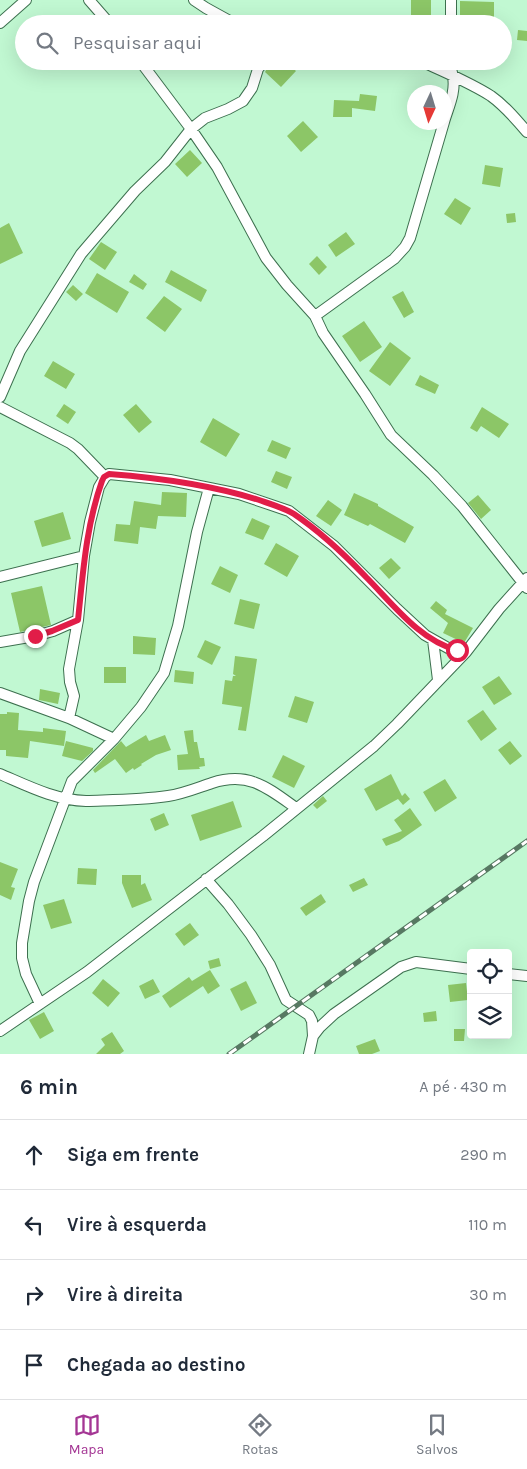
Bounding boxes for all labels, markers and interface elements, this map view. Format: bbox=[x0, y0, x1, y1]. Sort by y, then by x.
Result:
search box bbox=[15, 15, 512, 70]
icon: search bbox=[33, 29, 61, 57]
text: Pesquisar aqui bbox=[73, 32, 202, 54]
north arrow bbox=[407, 85, 452, 130]
route end bbox=[24, 625, 47, 648]
route start bbox=[446, 639, 469, 662]
map controls bbox=[467, 949, 512, 1039]
button: locate bbox=[467, 949, 512, 994]
button: layers bbox=[467, 994, 512, 1039]
text: 6 min bbox=[20, 1075, 78, 1099]
text: A pé · 430 m bbox=[419, 1077, 507, 1096]
icon: ahead bbox=[20, 1141, 48, 1169]
text: Siga em frente bbox=[67, 1144, 199, 1166]
text: 290 m bbox=[460, 1145, 507, 1164]
icon: left bbox=[20, 1211, 48, 1239]
text: Vire à esquerda bbox=[67, 1214, 207, 1236]
text: 110 m bbox=[468, 1215, 507, 1234]
icon: right bbox=[20, 1281, 48, 1309]
text: Vire à direita bbox=[67, 1284, 183, 1306]
text: 30 m bbox=[469, 1285, 507, 1304]
icon: arrive bbox=[20, 1351, 48, 1379]
text: Chegada ao destino bbox=[67, 1354, 245, 1376]
tab: Mapa bbox=[69, 1411, 104, 1458]
tab: Rotas bbox=[242, 1411, 278, 1458]
tab: Salvos bbox=[416, 1411, 458, 1458]

